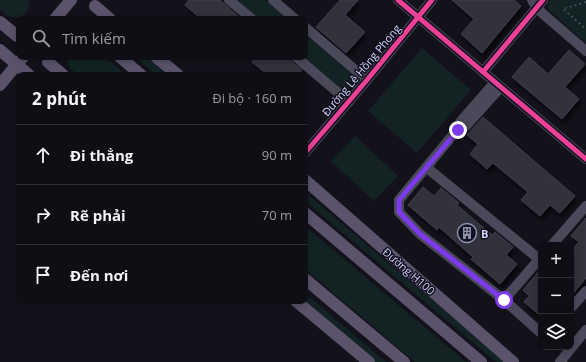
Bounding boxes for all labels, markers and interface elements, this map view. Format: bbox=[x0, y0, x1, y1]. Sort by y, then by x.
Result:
search box bbox=[16, 16, 308, 60]
street label: Đường Lê Hồng Phong bbox=[318, 21, 404, 119]
icon: search bbox=[30, 27, 52, 49]
text: Tìm kiếm bbox=[62, 28, 126, 48]
text: 2 phút bbox=[32, 87, 87, 110]
text: Đi bộ · 160 m bbox=[212, 89, 292, 107]
route end bbox=[449, 121, 467, 139]
icon: ahead bbox=[32, 144, 54, 166]
text: Đi thẳng bbox=[70, 145, 133, 165]
text: 90 m bbox=[262, 146, 292, 164]
icon: right bbox=[32, 204, 54, 226]
text: Rẽ phải bbox=[70, 205, 126, 225]
text: 70 m bbox=[262, 206, 292, 224]
building icon: B bbox=[456, 222, 478, 244]
place label: B bbox=[481, 226, 488, 241]
map controls bbox=[538, 242, 574, 350]
button: + bbox=[538, 242, 574, 278]
street label: Đường H100 bbox=[380, 244, 438, 298]
icon: arrive bbox=[32, 264, 54, 286]
text: Đến nơi bbox=[70, 265, 128, 285]
button: − bbox=[538, 278, 574, 314]
route start bbox=[495, 291, 513, 309]
button: layers bbox=[538, 314, 574, 350]

